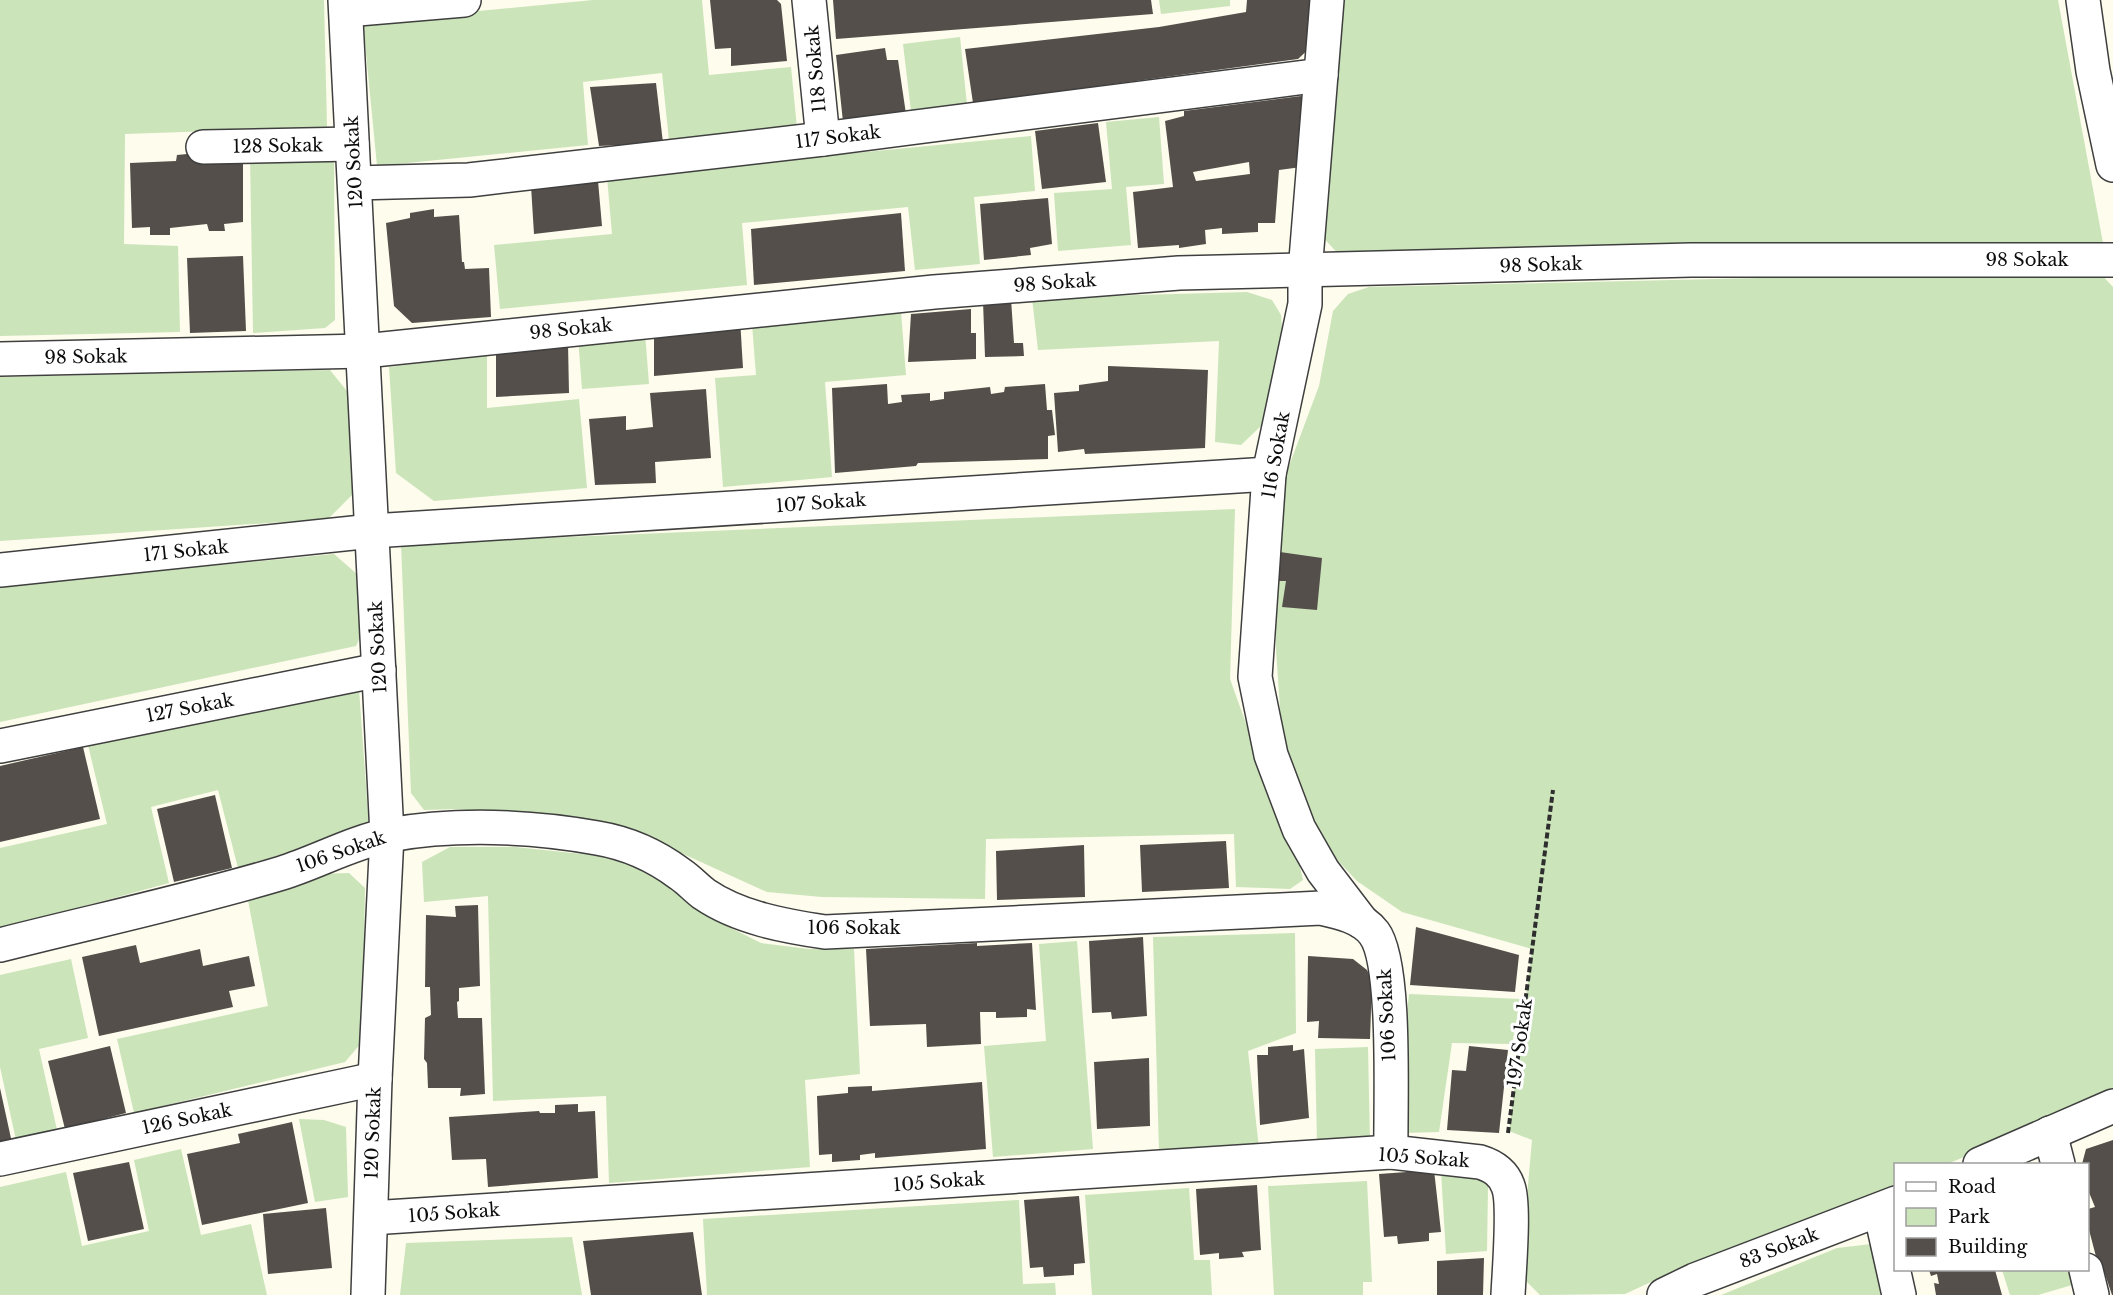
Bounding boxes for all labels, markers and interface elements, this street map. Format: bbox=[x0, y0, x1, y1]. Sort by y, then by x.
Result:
street label: 118 Sokak bbox=[801, 24, 831, 114]
street label: 120 Sokak bbox=[341, 115, 367, 209]
street label: 117 Sokak bbox=[794, 121, 882, 153]
street label: 128 Sokak bbox=[232, 134, 324, 158]
street label: 98 Sokak bbox=[1985, 249, 2069, 271]
street label: 98 Sokak bbox=[1499, 253, 1583, 277]
street label: 98 Sokak bbox=[1013, 269, 1097, 297]
street label: 98 Sokak bbox=[528, 314, 614, 344]
street label: 98 Sokak bbox=[44, 345, 128, 369]
street label: 116 Sokak bbox=[1257, 410, 1295, 500]
street label: 107 Sokak bbox=[775, 489, 867, 517]
street label: 171 Sokak bbox=[142, 536, 230, 566]
street label: 120 Sokak bbox=[365, 600, 391, 694]
street label: 127 Sokak bbox=[144, 689, 236, 727]
street label: 106 Sokak bbox=[293, 826, 389, 878]
street label: 106 Sokak bbox=[807, 917, 901, 939]
street label: 106 Sokak bbox=[1374, 968, 1400, 1062]
street label: 197 Sokak bbox=[1503, 997, 1537, 1089]
street label: 120 Sokak bbox=[360, 1086, 386, 1180]
street label: 126 Sokak bbox=[140, 1099, 234, 1139]
street label: 105 Sokak bbox=[1377, 1144, 1471, 1172]
legend bbox=[1894, 1163, 2089, 1271]
street label: 105 Sokak bbox=[892, 1168, 986, 1196]
text: Road bbox=[1948, 1176, 1996, 1198]
street label: 105 Sokak bbox=[407, 1199, 501, 1227]
text: Park bbox=[1948, 1206, 1990, 1228]
street label: 83 Sokak bbox=[1736, 1223, 1822, 1273]
text: Building bbox=[1948, 1236, 2027, 1258]

